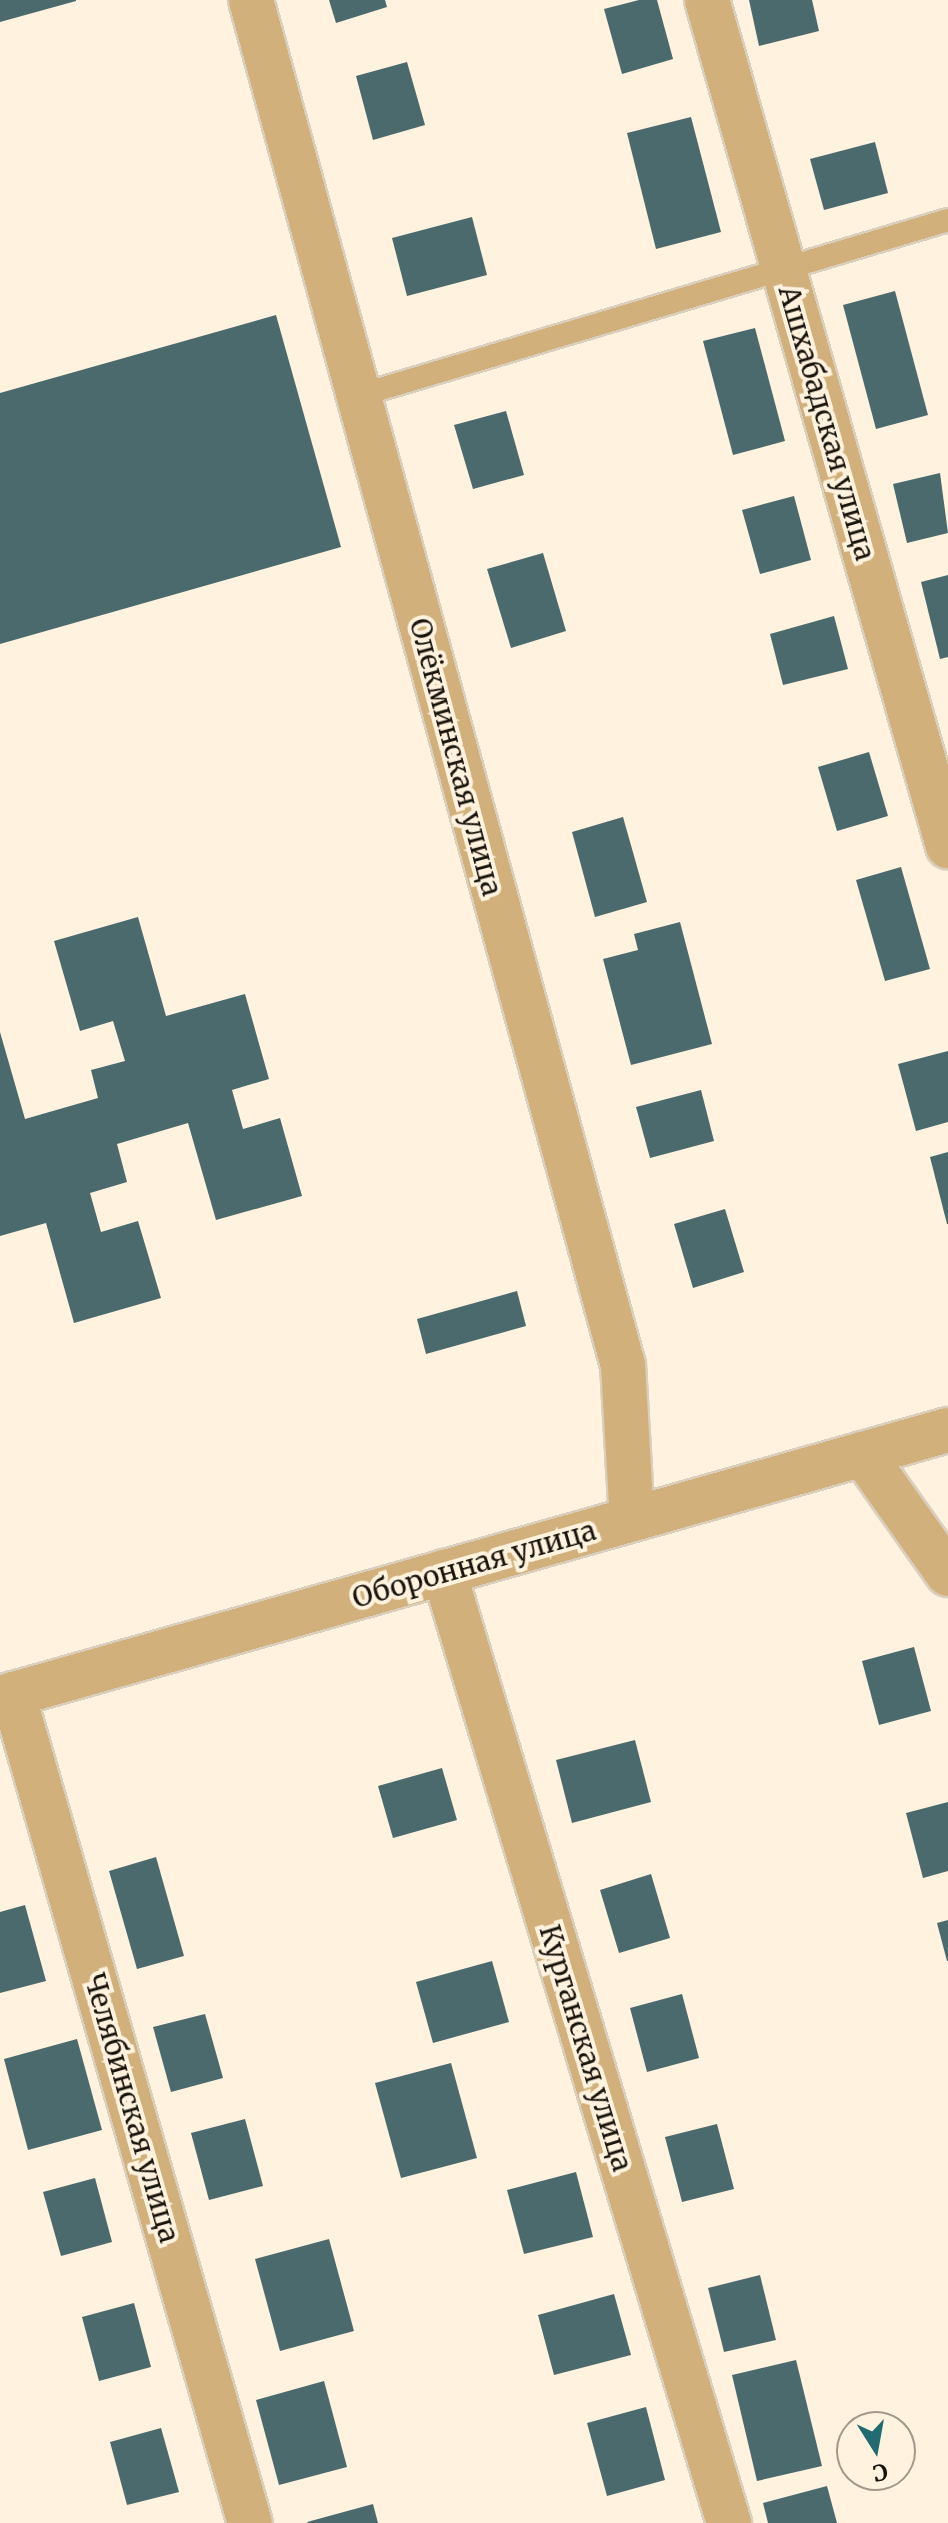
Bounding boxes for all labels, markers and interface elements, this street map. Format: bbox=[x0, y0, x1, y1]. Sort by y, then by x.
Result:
street label: Ашхабадская улица bbox=[772, 282, 882, 564]
street label: Олёкминская улица bbox=[403, 615, 509, 899]
street label: Оборонная улица bbox=[348, 1513, 600, 1615]
street label: Курганская улица bbox=[533, 1921, 639, 2175]
street label: Челябинская улица bbox=[77, 1970, 187, 2246]
north arrow bbox=[836, 2411, 916, 2491]
text: С bbox=[870, 2457, 890, 2488]

